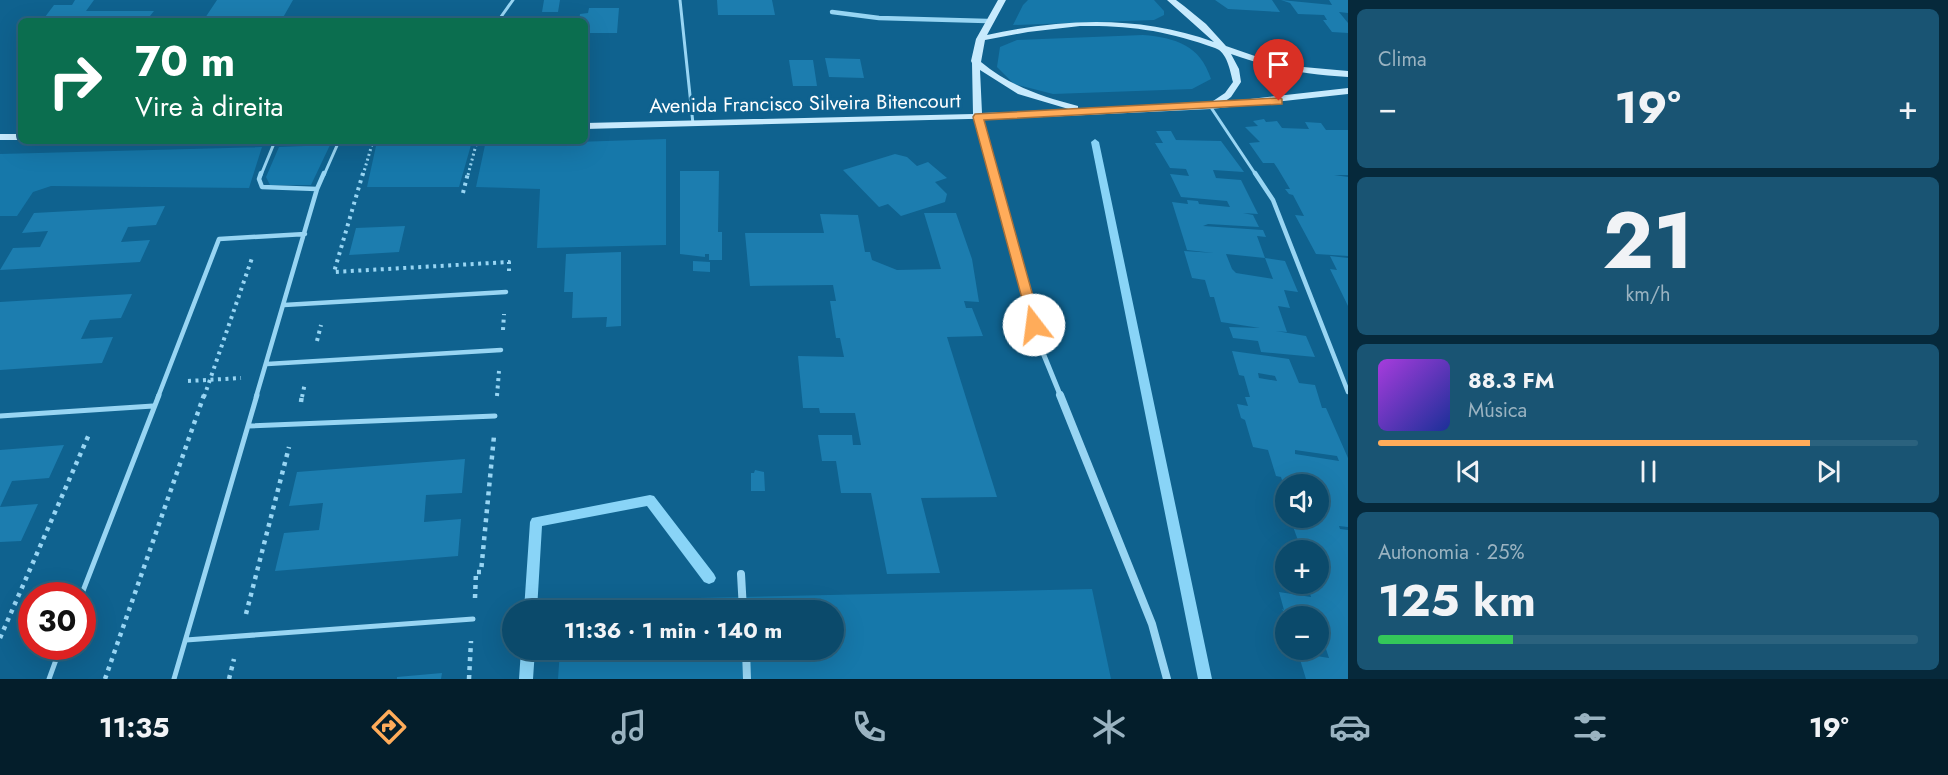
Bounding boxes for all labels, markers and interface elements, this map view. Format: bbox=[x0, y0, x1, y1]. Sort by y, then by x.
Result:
text: 70 m bbox=[135, 31, 235, 92]
pin bbox=[1253, 39, 1304, 101]
icon: right bbox=[36, 42, 114, 120]
text: Clima bbox=[1378, 45, 1427, 74]
icon: arrive bbox=[1262, 48, 1295, 81]
text: 19° bbox=[1614, 75, 1681, 140]
text: − bbox=[1378, 84, 1397, 131]
text: + bbox=[1898, 84, 1918, 131]
street label: Avenida Francisco Silveira Bitencourt bbox=[649, 86, 961, 121]
text: Vire à direita bbox=[135, 87, 284, 126]
text: 21 bbox=[1603, 185, 1693, 297]
text: km/h bbox=[1625, 280, 1671, 309]
position arrow bbox=[1002, 293, 1066, 357]
text: 88.3 FM bbox=[1468, 364, 1554, 396]
text: Música bbox=[1468, 396, 1527, 425]
icon: previous bbox=[1452, 455, 1485, 488]
icon: pause bbox=[1632, 455, 1665, 488]
icon: next bbox=[1812, 455, 1845, 488]
map controls bbox=[1275, 474, 1329, 660]
button: sound bbox=[1275, 474, 1329, 528]
text: Autonomia · 25% bbox=[1378, 538, 1525, 567]
button: + bbox=[1275, 540, 1329, 594]
text: 125 km bbox=[1378, 568, 1536, 633]
speed limit sign: 30 bbox=[18, 582, 96, 660]
button: − bbox=[1275, 606, 1329, 660]
text: 11:36 · 1 min · 140 m bbox=[564, 614, 782, 646]
icon: directions bbox=[368, 706, 410, 748]
icon: music bbox=[608, 706, 650, 748]
icon: phone bbox=[848, 706, 890, 748]
icon: climate bbox=[1088, 706, 1130, 748]
icon: car bbox=[1329, 706, 1371, 748]
icon: filters bbox=[1569, 706, 1611, 748]
text: 11:35 bbox=[99, 708, 169, 747]
text: 19° bbox=[1809, 708, 1849, 747]

